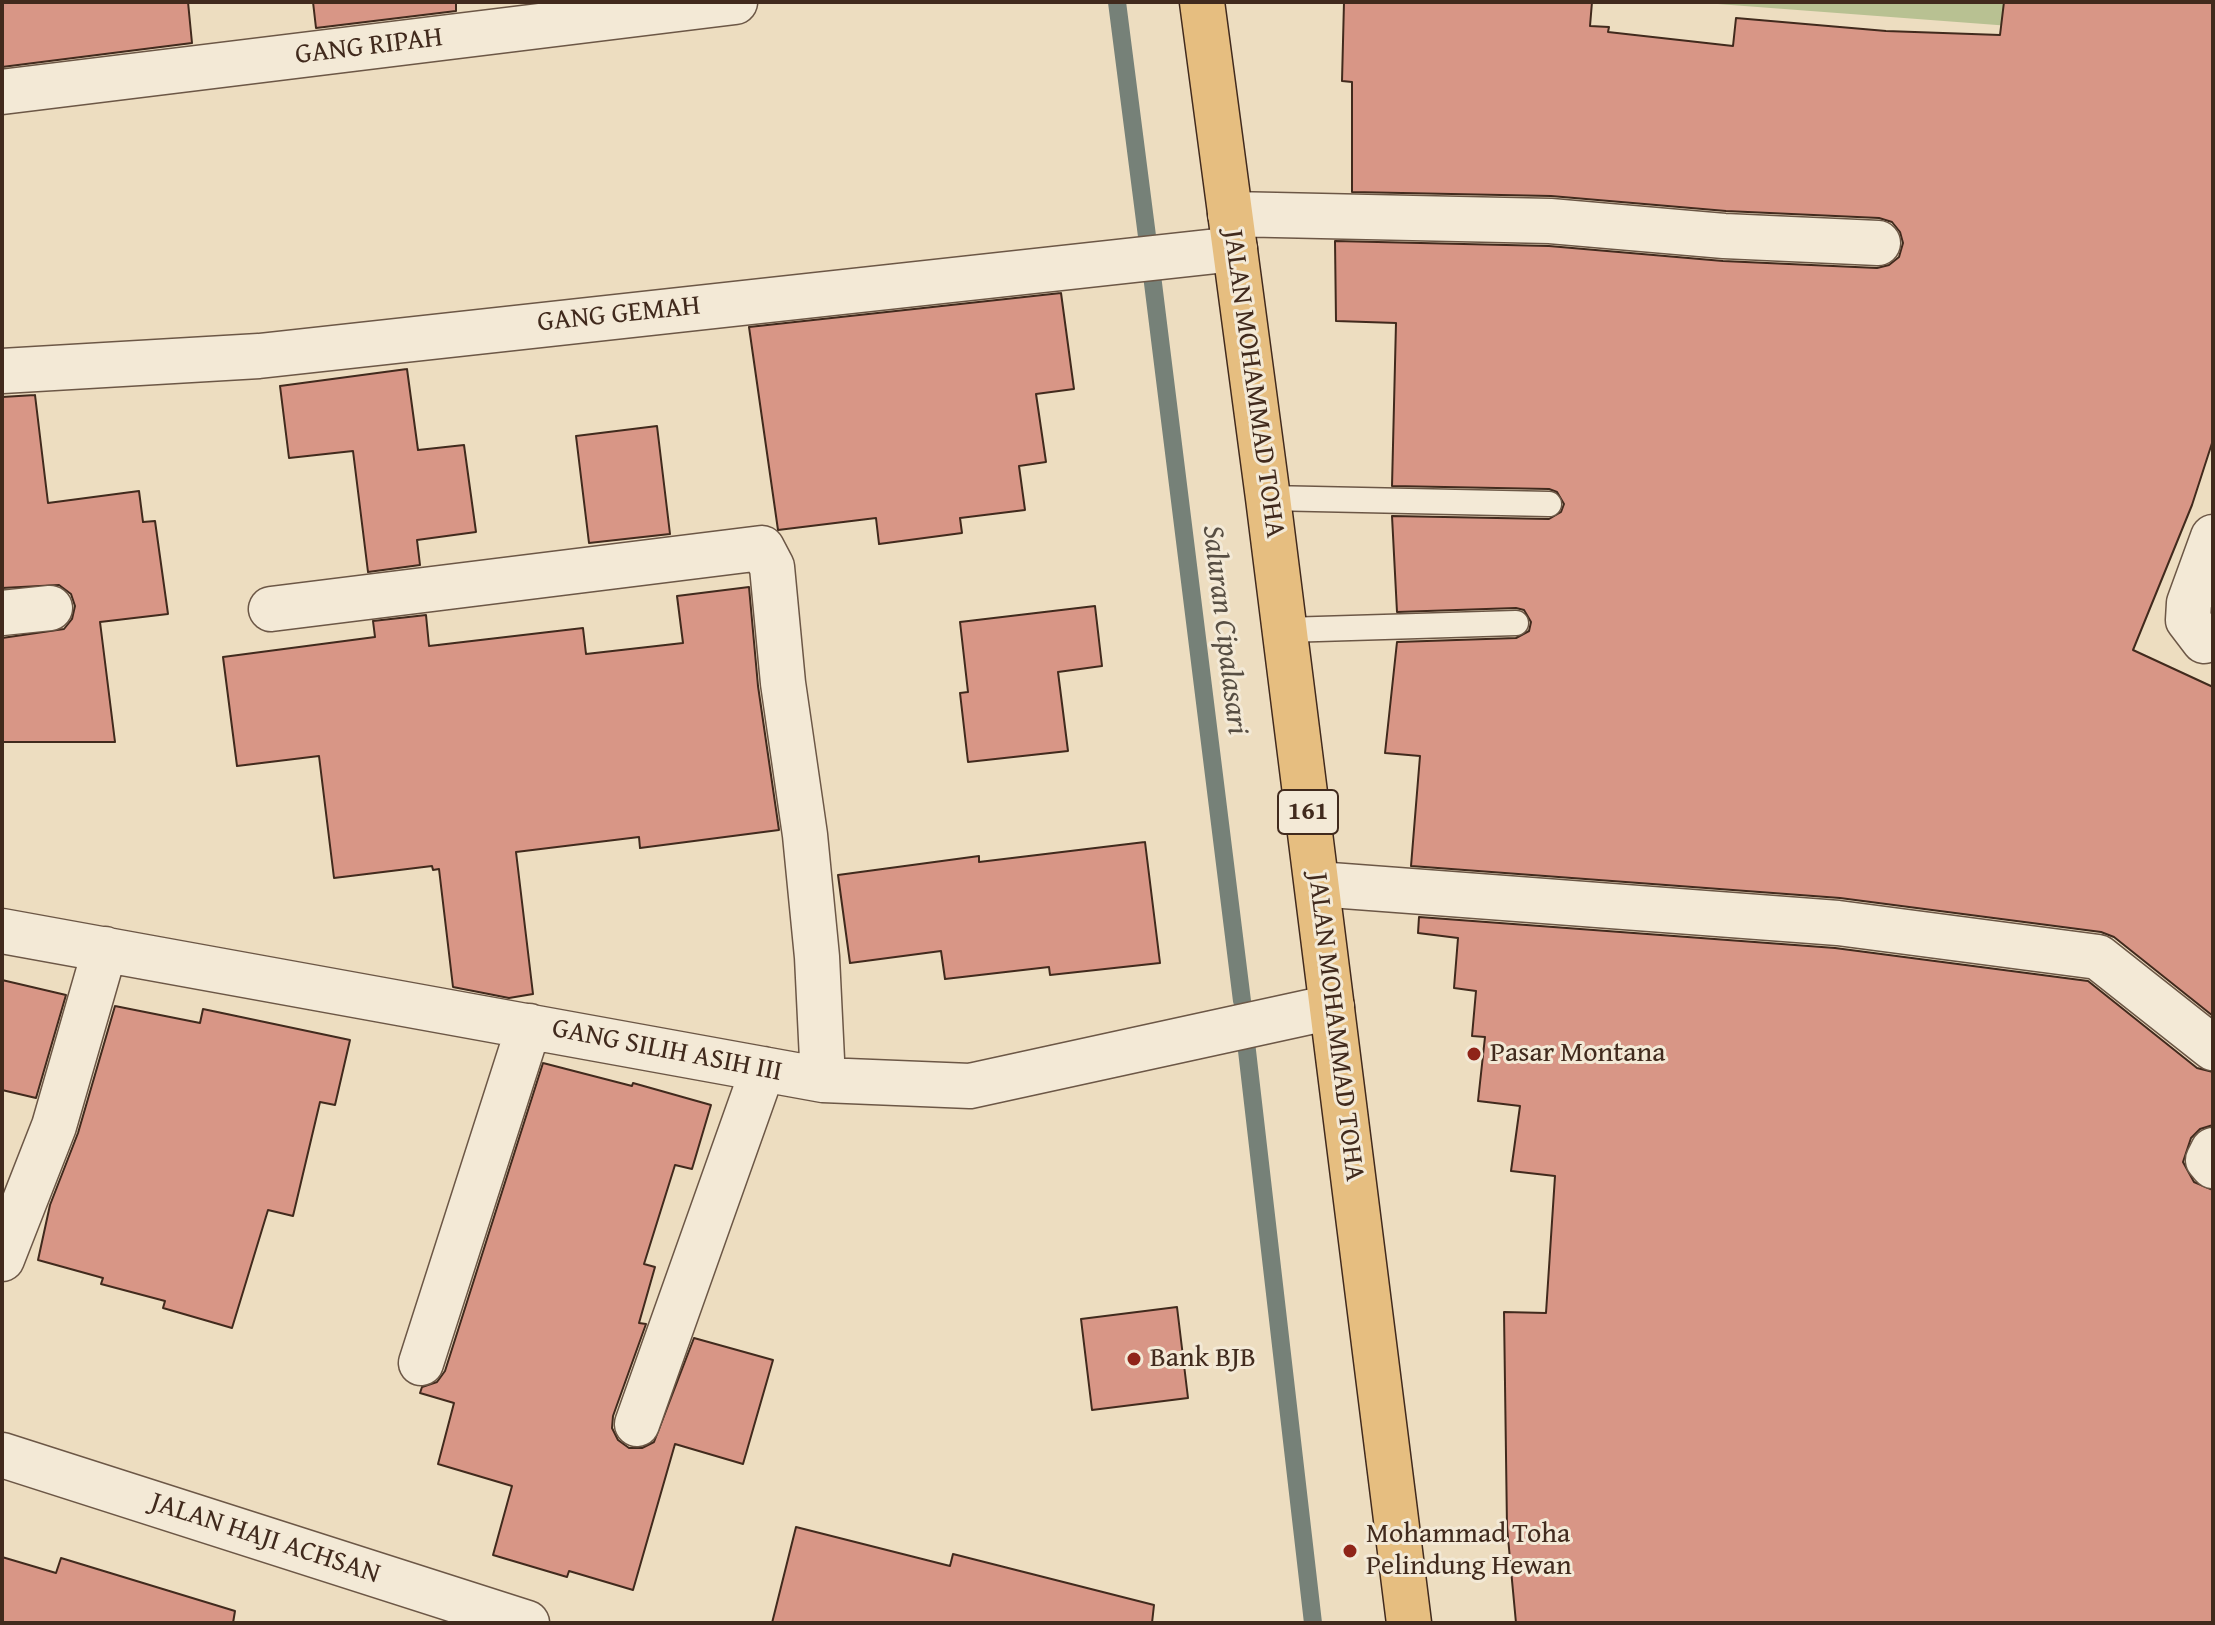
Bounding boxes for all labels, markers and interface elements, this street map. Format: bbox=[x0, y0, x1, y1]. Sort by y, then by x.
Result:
street label: GANG RIPAH bbox=[293, 21, 445, 73]
street label: JALAN MOHAMMAD TOHA bbox=[1215, 228, 1291, 540]
street label: GANG GEMAH bbox=[536, 290, 702, 340]
water label: Saluran Cipalasari bbox=[1193, 523, 1255, 737]
road number: 161 bbox=[1278, 790, 1338, 834]
street label: JALAN MOHAMMAD TOHA bbox=[1299, 871, 1371, 1183]
street label: GANG SILIH ASIH III bbox=[549, 1012, 785, 1090]
place label: Pasar Montana bbox=[1490, 1037, 1665, 1071]
marker: Pasar Montana bbox=[1465, 1045, 1483, 1063]
place label: Bank BJB bbox=[1150, 1342, 1256, 1376]
marker: Bank BJB bbox=[1125, 1350, 1143, 1368]
street label: JALAN HAJI ACHSAN bbox=[146, 1486, 384, 1592]
place label: Mohammad Toha Pelindung Hewan bbox=[1366, 1518, 1572, 1584]
marker: Mohammad Toha Pelindung Hewan bbox=[1341, 1542, 1359, 1560]

